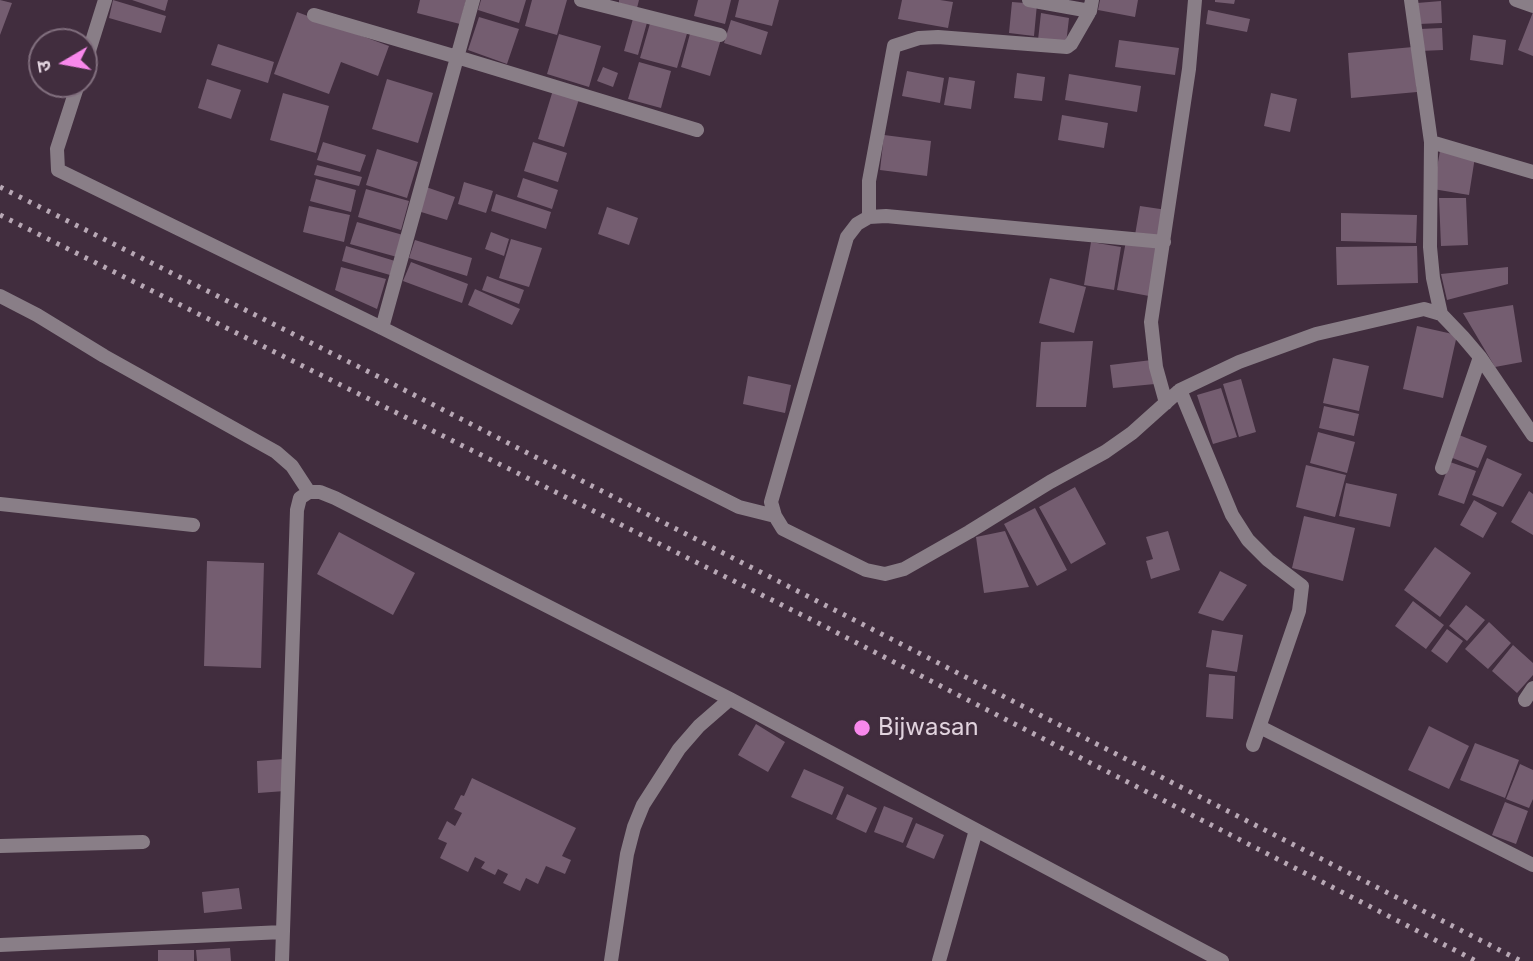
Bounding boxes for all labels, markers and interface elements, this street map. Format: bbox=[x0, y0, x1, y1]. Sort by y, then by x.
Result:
north arrow bbox=[28, 28, 98, 98]
text: उ bbox=[32, 59, 56, 74]
place label: Bijwasan bbox=[878, 714, 979, 742]
marker: Bijwasan bbox=[852, 718, 872, 738]

